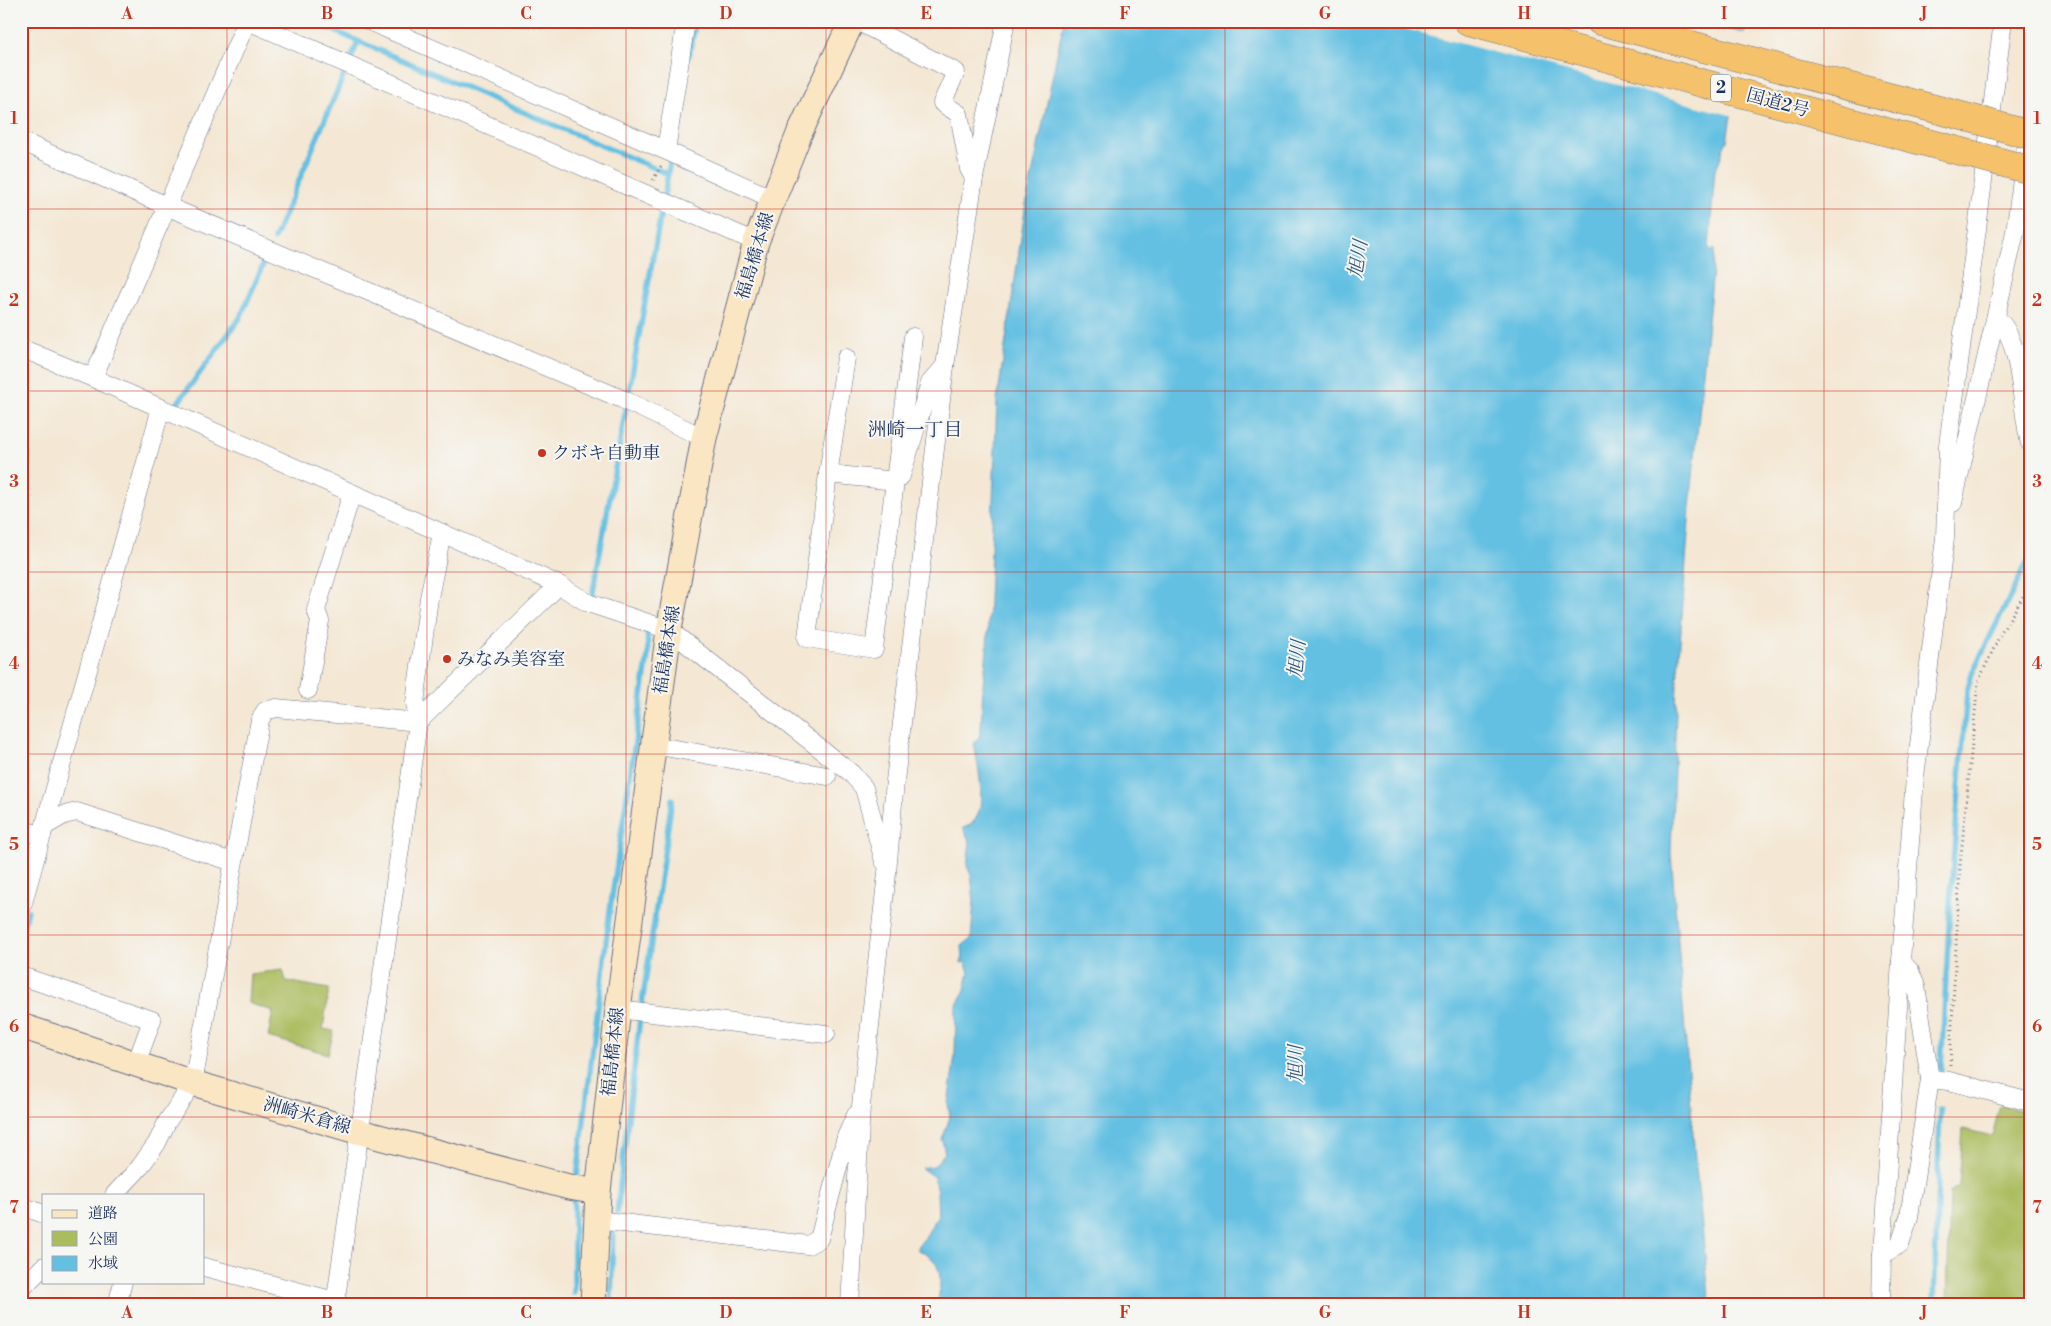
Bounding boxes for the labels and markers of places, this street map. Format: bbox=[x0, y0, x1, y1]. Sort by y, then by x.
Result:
place label: クボキ自動車 bbox=[552, 442, 660, 465]
marker: クボキ自動車 bbox=[536, 447, 548, 459]
place label: みなみ美容室 bbox=[457, 648, 565, 671]
marker: みなみ美容室 bbox=[441, 653, 453, 665]

